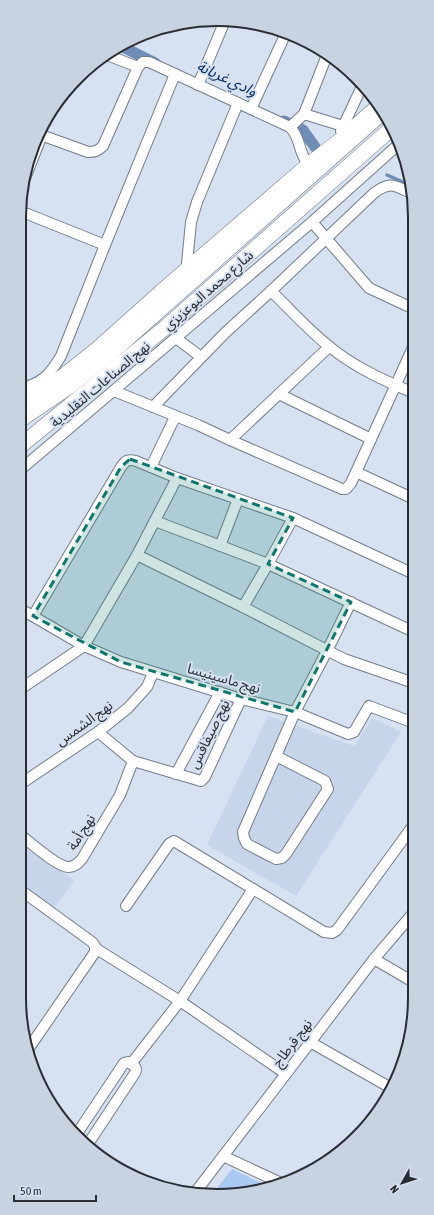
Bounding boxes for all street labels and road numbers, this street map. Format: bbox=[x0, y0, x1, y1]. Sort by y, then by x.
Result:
street label: شارع محمد البوعزيزي bbox=[160, 247, 258, 336]
street label: نهج الصناعات التقليدية bbox=[47, 338, 155, 433]
street label: نهج ماسينيسا bbox=[185, 660, 263, 699]
street label: نهج الشمس bbox=[52, 697, 118, 751]
street label: نهج صيفاقس bbox=[185, 697, 235, 772]
street label: نهج أمة bbox=[63, 810, 101, 854]
street label: نهج قرطاج bbox=[269, 1016, 318, 1072]

